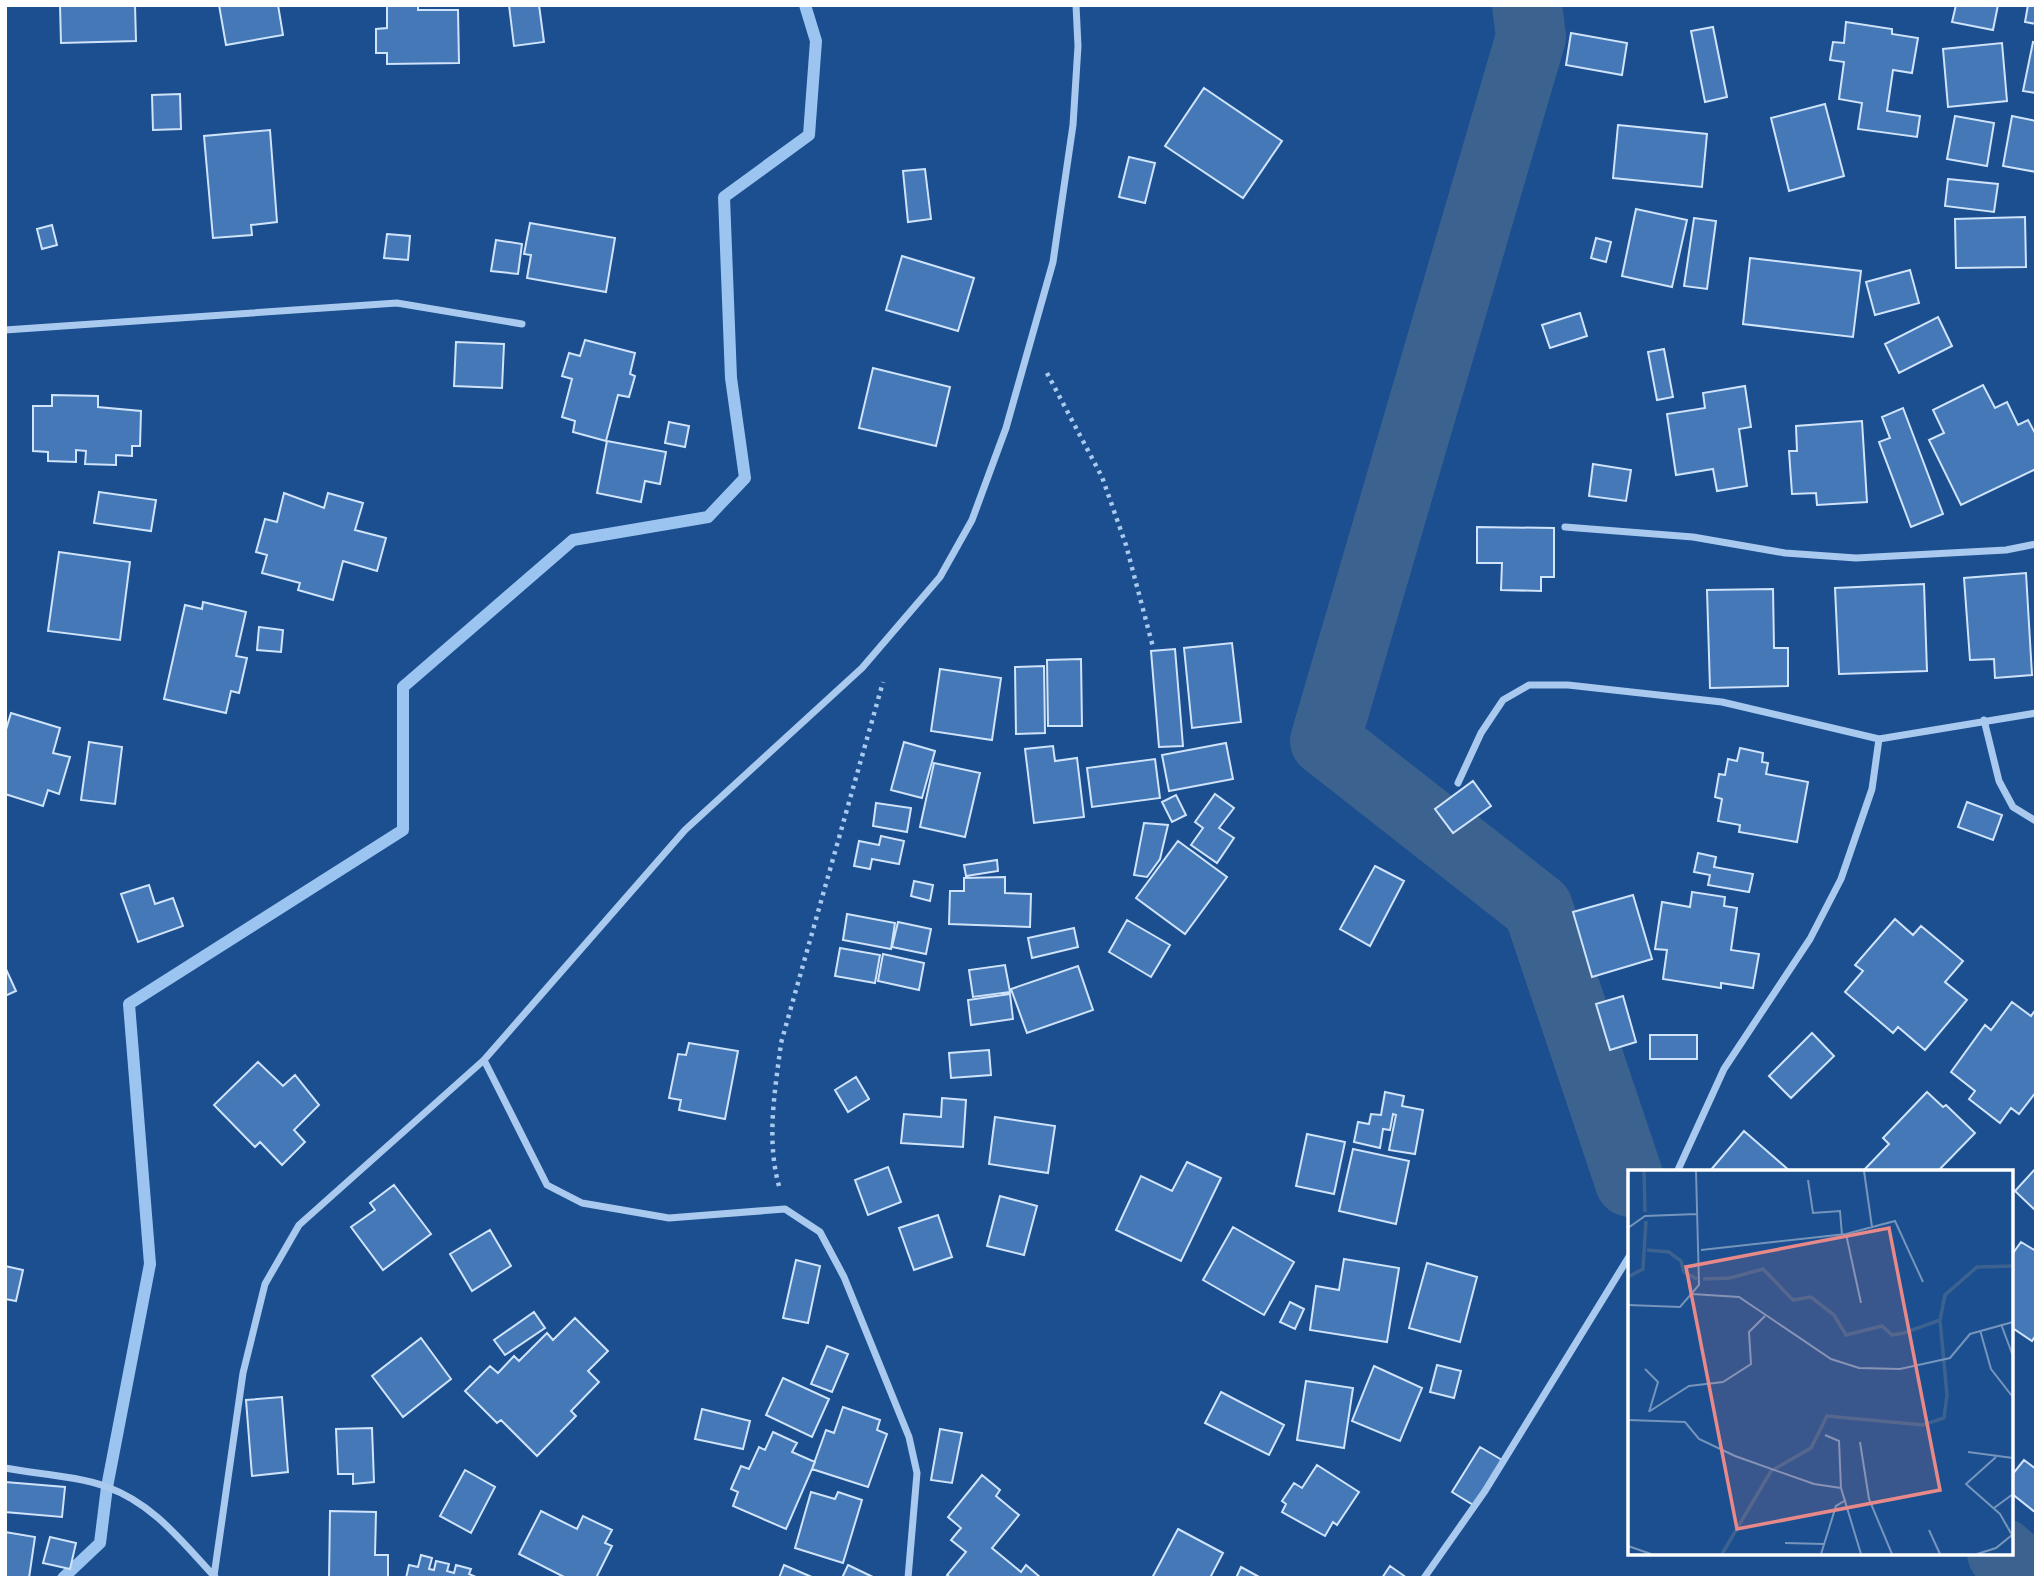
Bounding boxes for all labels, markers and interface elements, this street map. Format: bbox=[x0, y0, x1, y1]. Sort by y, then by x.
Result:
inset map bbox=[1628, 1170, 2013, 1555]

